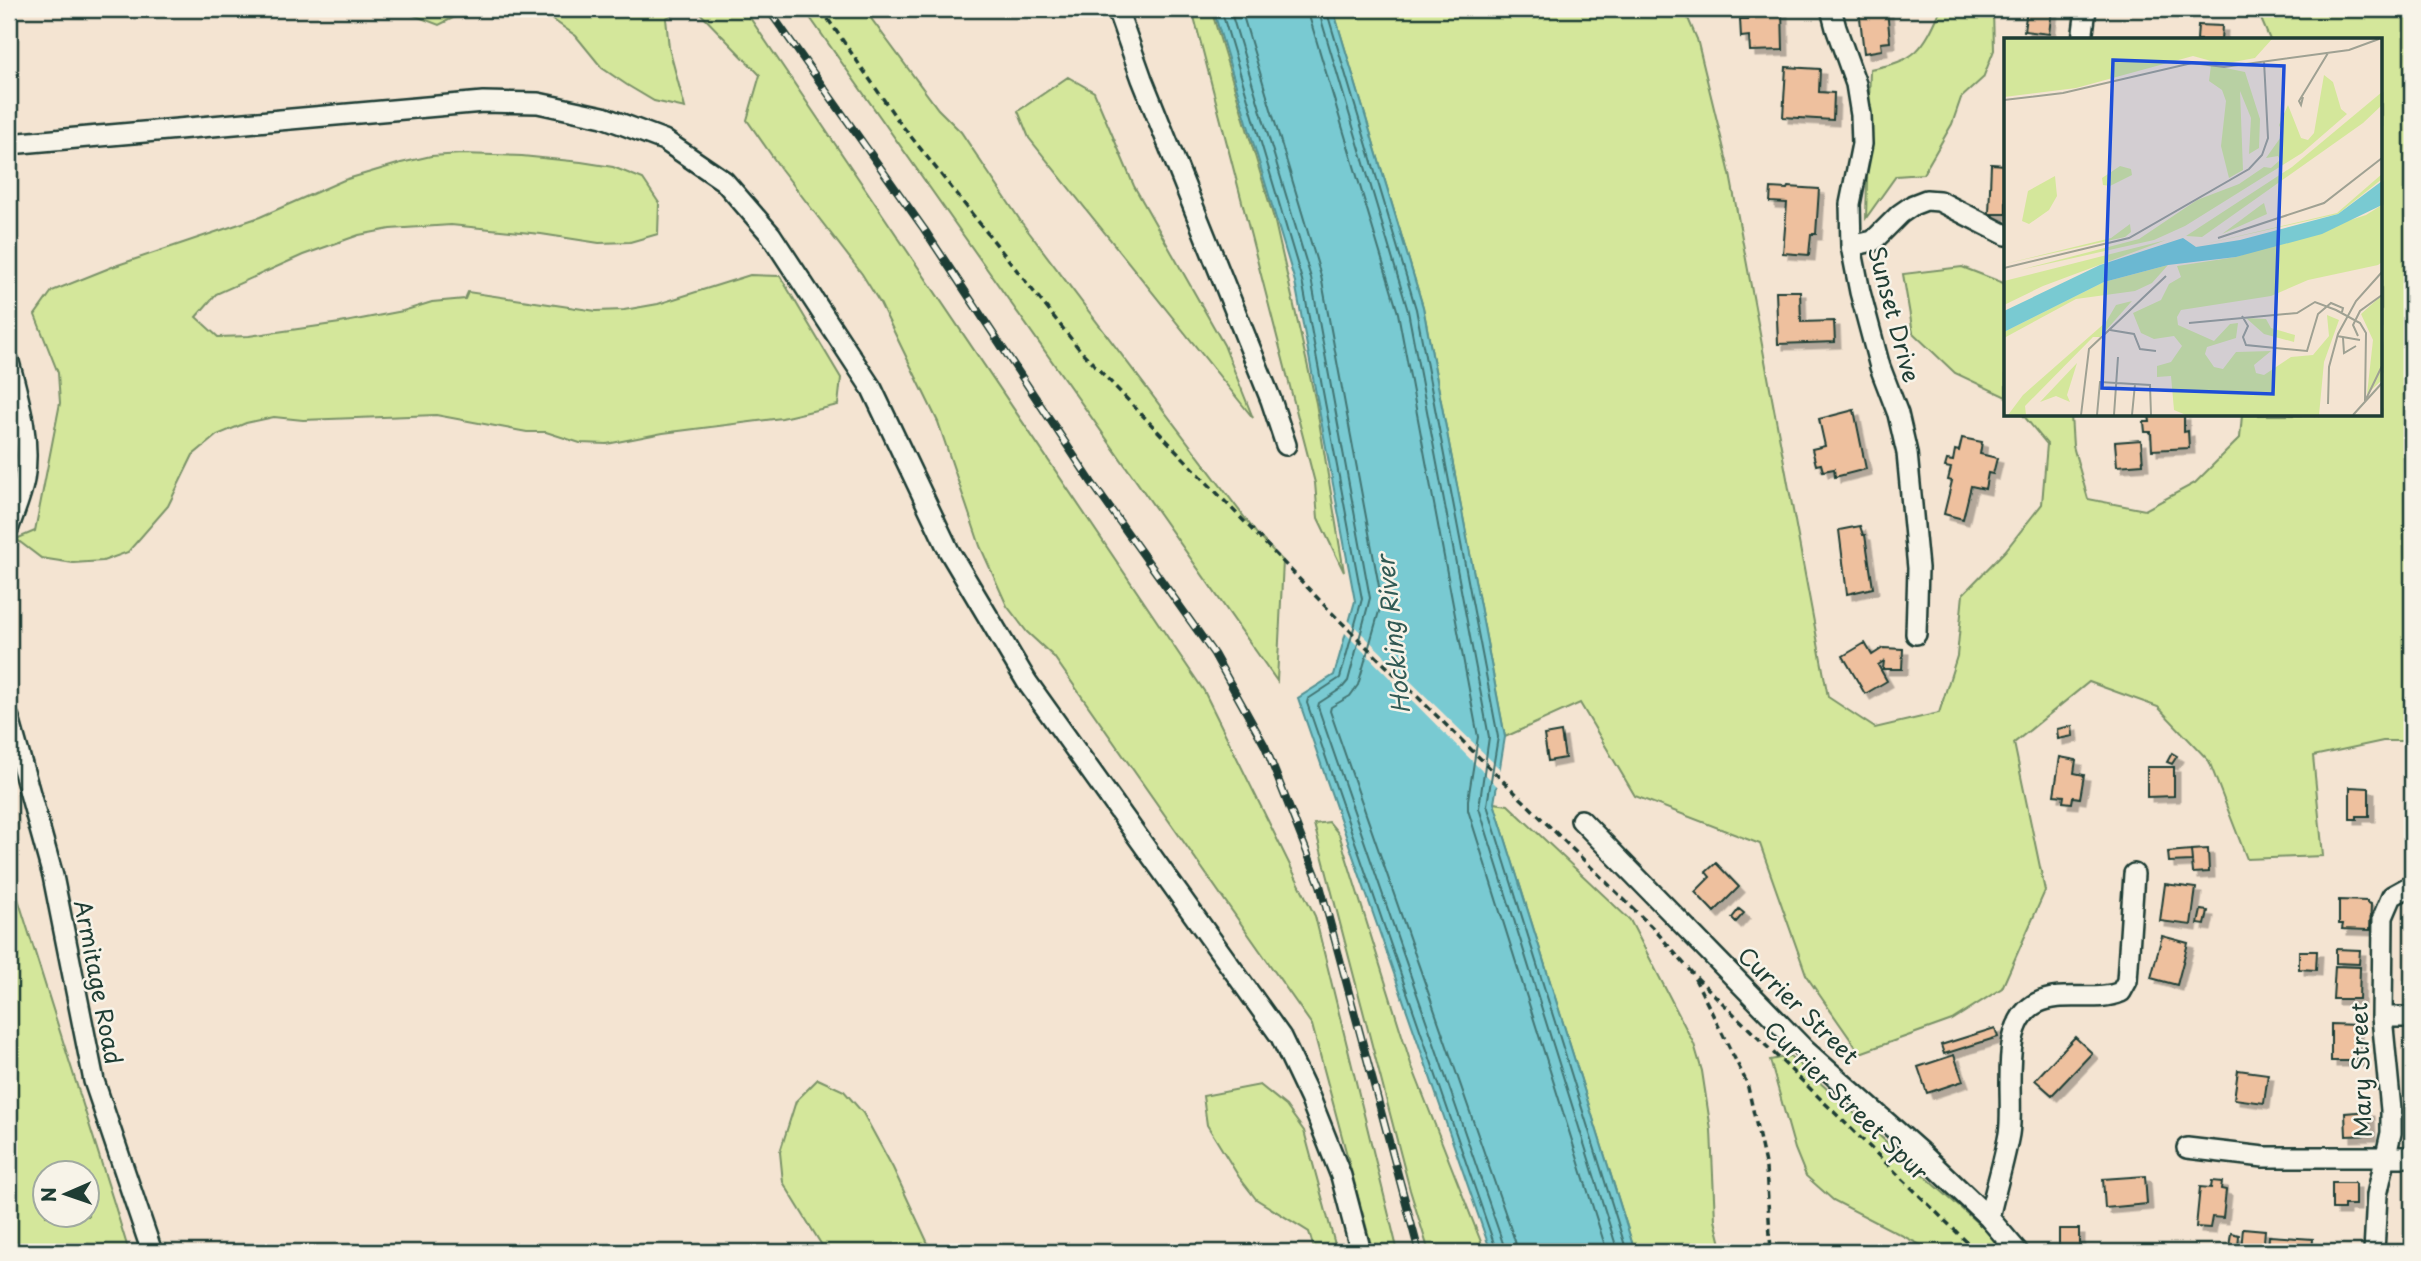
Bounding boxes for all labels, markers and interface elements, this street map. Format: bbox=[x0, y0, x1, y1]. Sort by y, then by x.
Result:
inset map bbox=[2004, 38, 2382, 416]
street label: Sunset Drive bbox=[1860, 242, 1930, 386]
water label: Hocking River bbox=[1365, 550, 1418, 716]
street label: Armitage Road bbox=[66, 897, 132, 1067]
street label: Currier Street bbox=[1730, 938, 1868, 1072]
street label: Mary Street bbox=[2340, 1002, 2380, 1138]
street label: Currier Street Spur bbox=[1757, 1012, 1937, 1188]
north arrow bbox=[32, 1160, 102, 1230]
text: N bbox=[34, 1187, 62, 1203]

